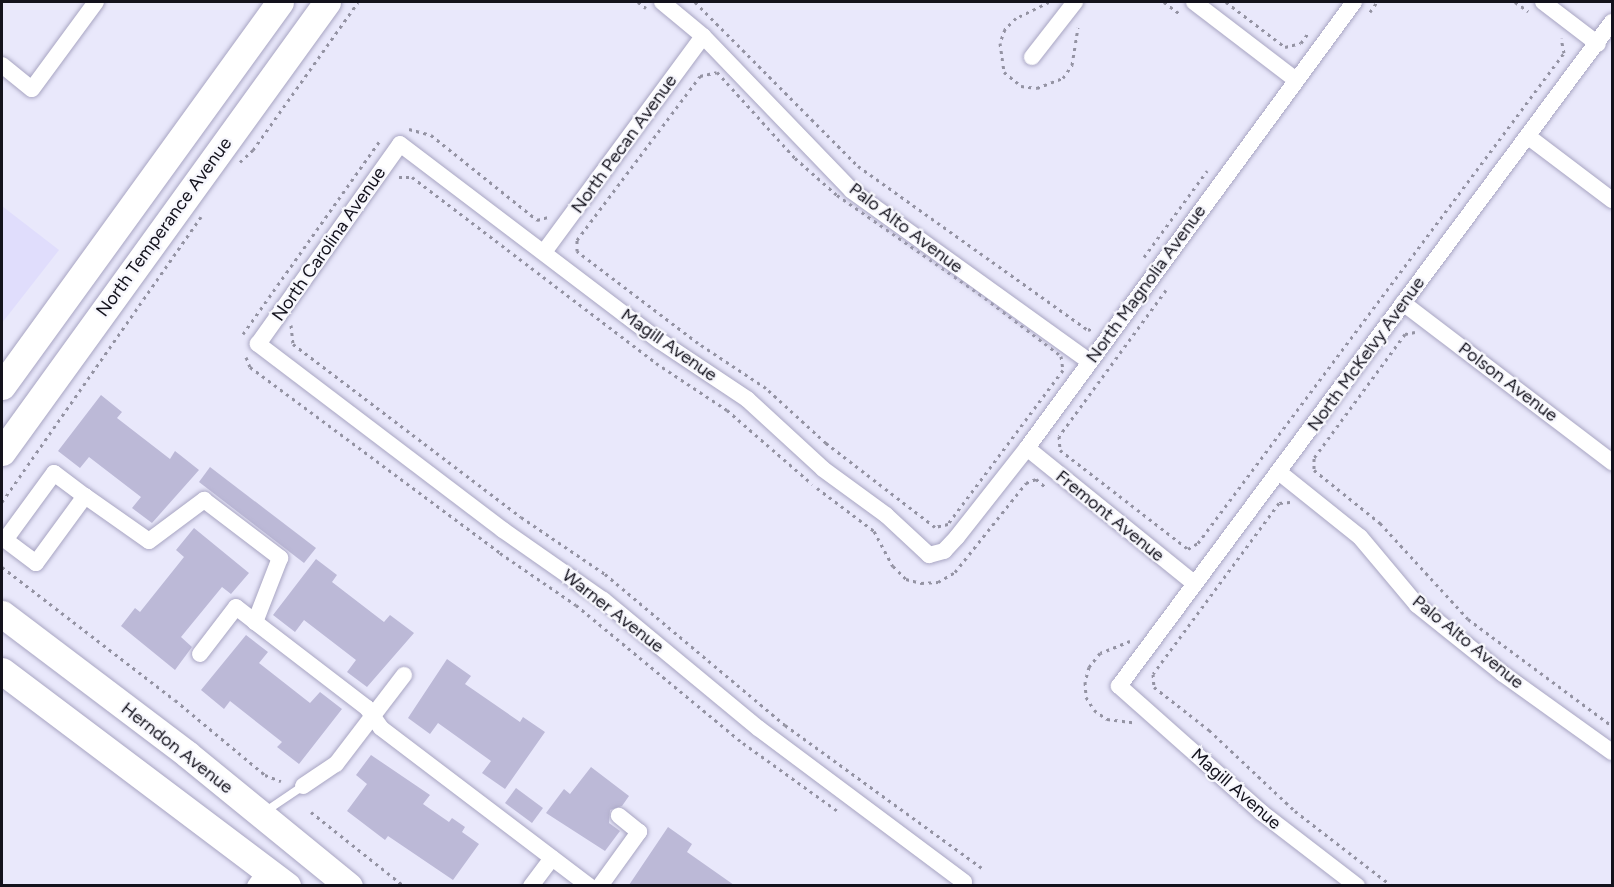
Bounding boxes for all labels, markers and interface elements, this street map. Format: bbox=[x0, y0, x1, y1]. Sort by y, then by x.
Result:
street label: North Pecan Avenue bbox=[566, 70, 682, 218]
street label: North Temperance Avenue bbox=[92, 133, 236, 321]
street label: North Carolina Avenue bbox=[268, 163, 390, 325]
street label: Palo Alto Avenue bbox=[845, 178, 967, 278]
street label: North Magnolia Avenue bbox=[1081, 201, 1211, 367]
street label: North McKelvy Avenue bbox=[1303, 273, 1429, 435]
street label: Magill Avenue bbox=[617, 304, 721, 386]
street label: Polson Avenue bbox=[1454, 338, 1562, 426]
street label: Fremont Avenue bbox=[1051, 466, 1169, 566]
street label: Warner Avenue bbox=[558, 565, 668, 657]
street label: Palo Alto Avenue bbox=[1408, 591, 1528, 693]
street label: Herndon Avenue bbox=[117, 698, 237, 798]
street label: Magill Avenue bbox=[1187, 744, 1285, 834]

